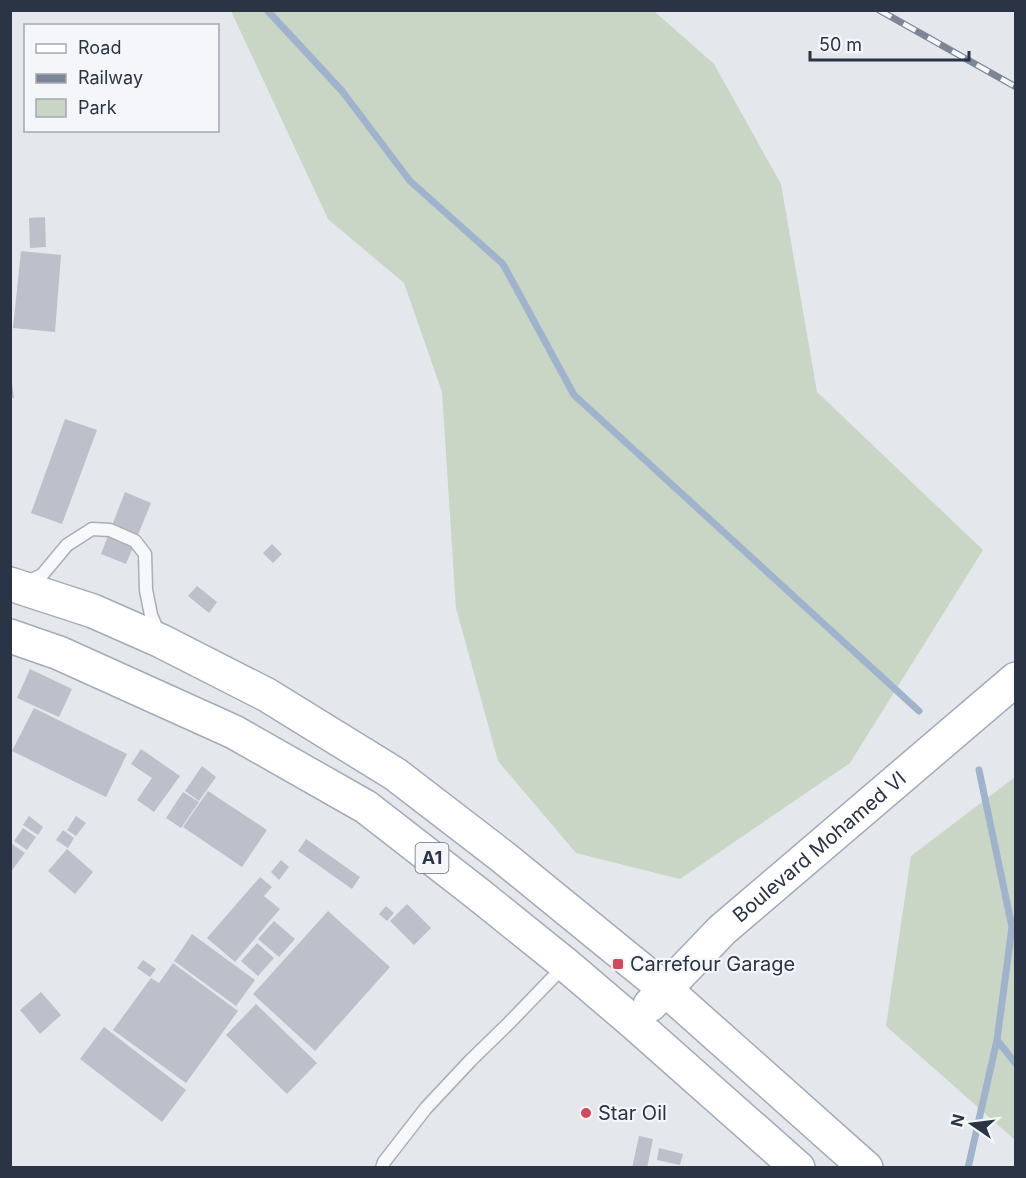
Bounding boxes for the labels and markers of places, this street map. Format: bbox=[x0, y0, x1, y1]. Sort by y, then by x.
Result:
place label: Carrefour Garage bbox=[630, 952, 795, 976]
marker: Carrefour Garage bbox=[611, 957, 625, 971]
place label: Star Oil bbox=[598, 1101, 667, 1125]
marker: Star Oil bbox=[579, 1106, 593, 1120]

